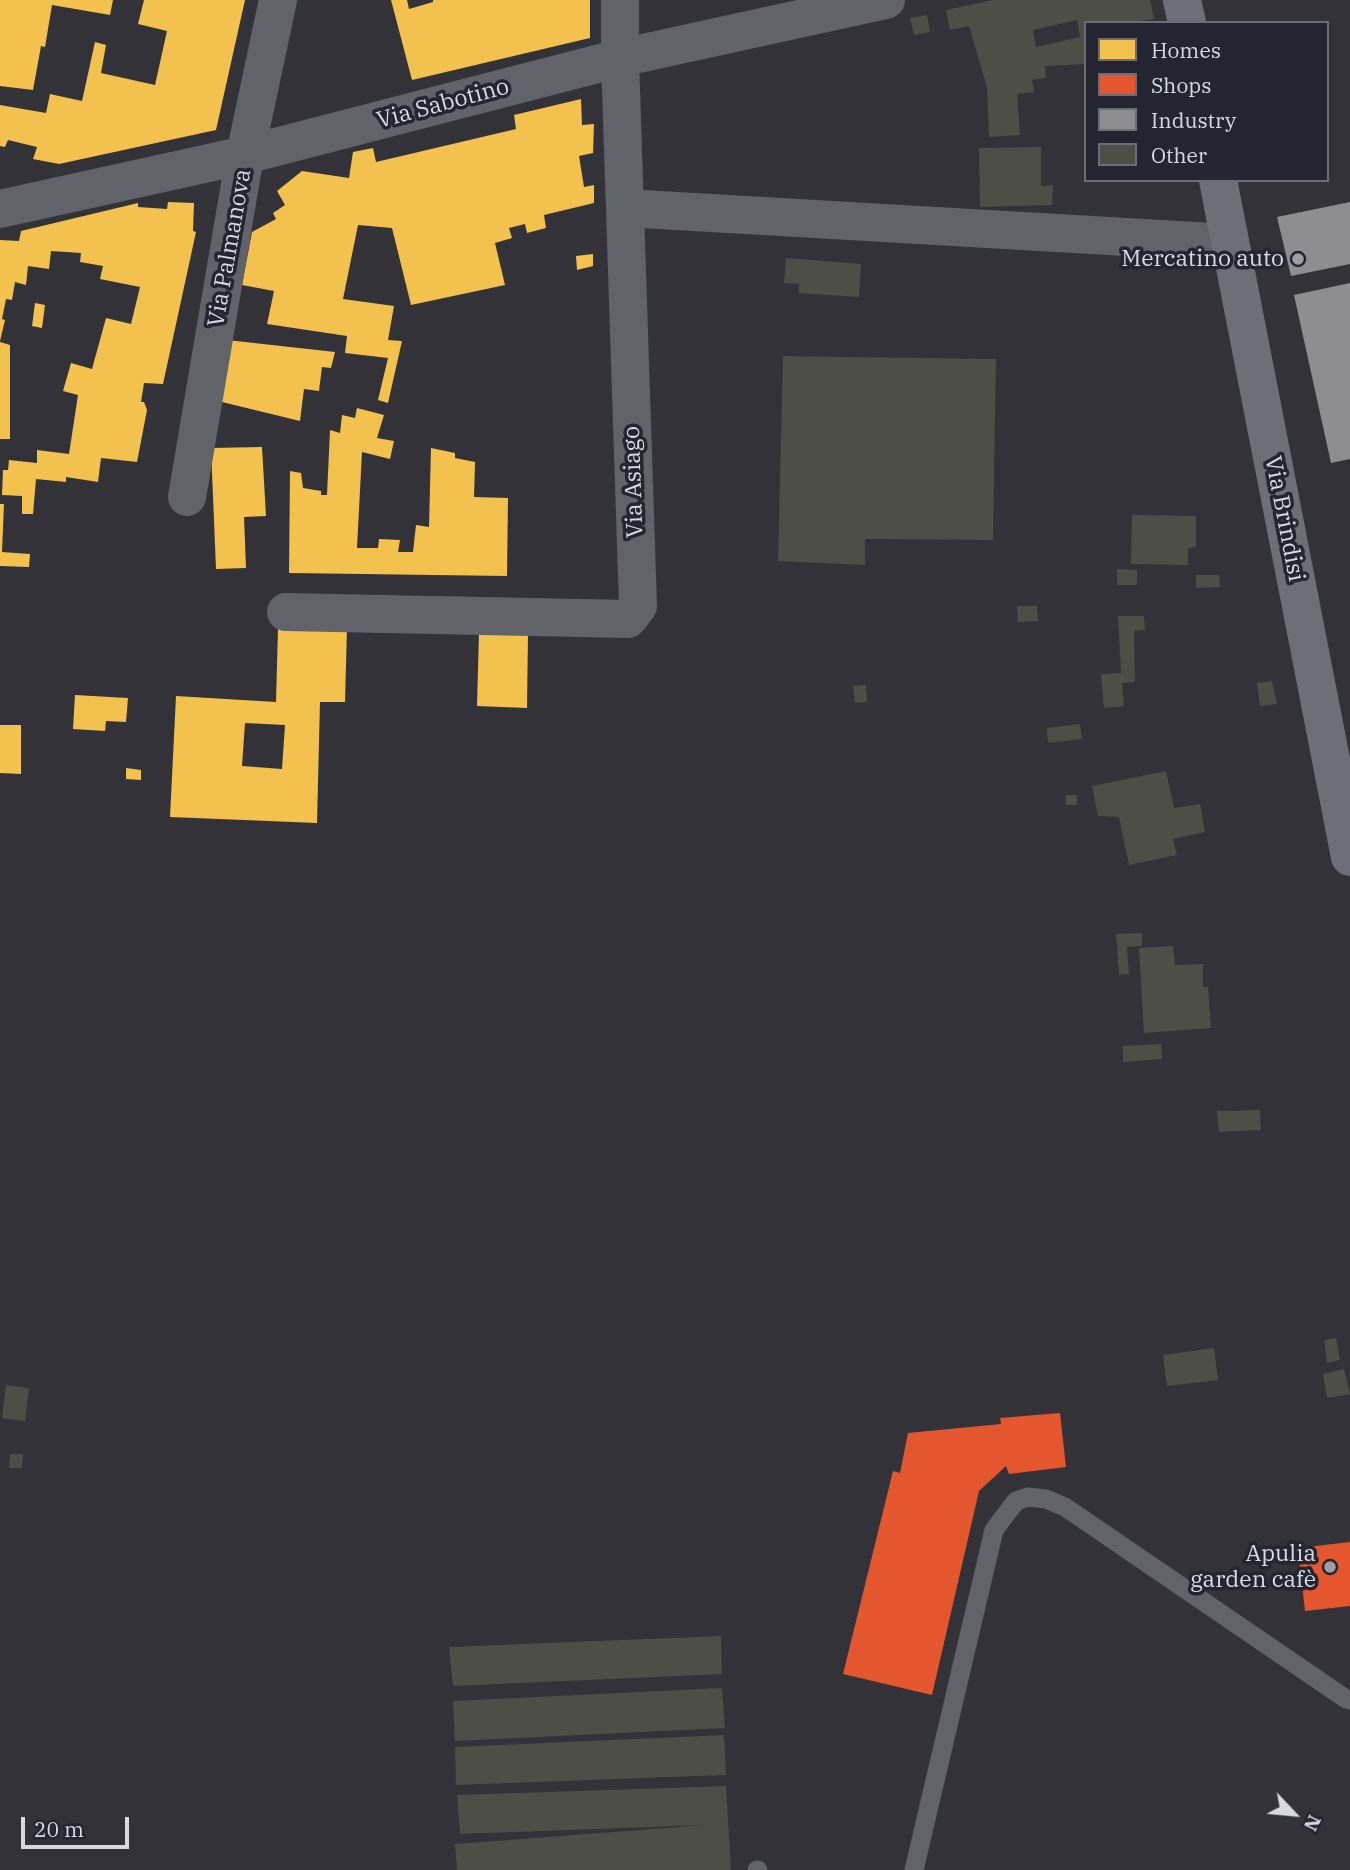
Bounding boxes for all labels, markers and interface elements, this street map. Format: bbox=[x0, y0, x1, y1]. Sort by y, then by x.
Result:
legend bbox=[1084, 21, 1329, 182]
text: Homes bbox=[1151, 36, 1221, 64]
text: Shops bbox=[1151, 71, 1211, 99]
street label: Via Sabotino bbox=[374, 73, 512, 135]
text: Industry bbox=[1151, 106, 1236, 134]
text: Other bbox=[1151, 141, 1207, 169]
street label: Via Palmanova bbox=[203, 167, 257, 329]
place label: Mercatino auto bbox=[1121, 245, 1284, 273]
marker: Mercatino auto bbox=[1290, 251, 1306, 267]
street label: Via Asiago bbox=[618, 426, 650, 538]
street label: Via Brindisi bbox=[1258, 454, 1310, 584]
place label: Apulia garden cafè bbox=[1190, 1540, 1316, 1594]
marker: Apulia garden cafè bbox=[1322, 1559, 1338, 1575]
north arrow bbox=[1259, 1779, 1329, 1849]
scale bar bbox=[24, 1804, 133, 1848]
text: N bbox=[1299, 1811, 1327, 1835]
text: 20 m bbox=[34, 1815, 84, 1843]

